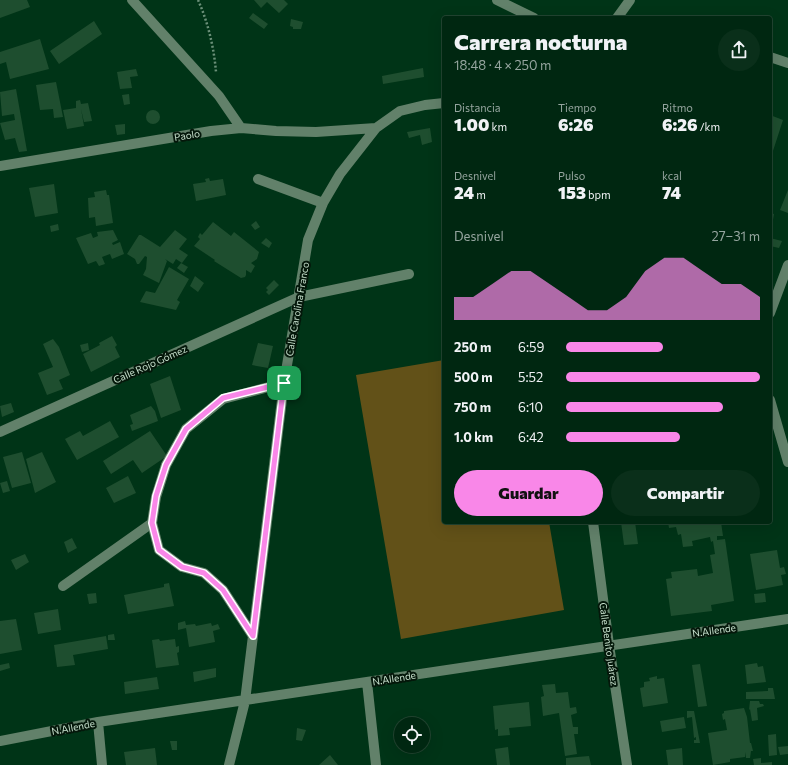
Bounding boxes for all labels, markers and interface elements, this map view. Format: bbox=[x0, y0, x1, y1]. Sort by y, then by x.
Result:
text: Carrera nocturna bbox=[454, 28, 627, 55]
button: share bbox=[718, 29, 760, 71]
text: 18:48 · 4 × 250 m bbox=[454, 57, 551, 73]
text: Distancia bbox=[454, 101, 501, 114]
text: Tiempo bbox=[558, 101, 596, 114]
text: Ritmo bbox=[662, 101, 693, 114]
text: 1.00 bbox=[454, 114, 489, 135]
text: 6:26 bbox=[558, 114, 594, 135]
text: 6:26 bbox=[662, 114, 698, 135]
text: km bbox=[489, 120, 507, 133]
text: /km bbox=[698, 120, 720, 133]
street label: Paolo bbox=[173, 127, 201, 143]
text: Desnivel bbox=[454, 169, 496, 182]
text: Pulso bbox=[558, 169, 585, 182]
text: kcal bbox=[662, 169, 682, 182]
text: 24 bbox=[454, 182, 474, 203]
text: 153 bbox=[558, 182, 586, 203]
text: 74 bbox=[662, 182, 681, 203]
text: m bbox=[474, 188, 486, 201]
text: bpm bbox=[586, 188, 611, 201]
text: Desnivel bbox=[454, 228, 504, 244]
text: 27–31 m bbox=[712, 228, 760, 244]
street label: Calle Carolina Franco bbox=[283, 261, 311, 357]
text: 250 m bbox=[454, 339, 491, 355]
text: 6:59 bbox=[518, 339, 544, 355]
street label: Calle Rojo Gómez bbox=[111, 342, 189, 386]
pin bbox=[267, 366, 301, 400]
text: 500 m bbox=[454, 369, 493, 385]
text: 5:52 bbox=[518, 369, 543, 385]
icon: arrive bbox=[273, 372, 295, 394]
text: 750 m bbox=[454, 399, 491, 415]
text: 6:10 bbox=[518, 399, 543, 415]
text: 1.0 km bbox=[454, 429, 493, 445]
text: 6:42 bbox=[518, 429, 544, 445]
button: Guardar bbox=[454, 470, 603, 516]
button: Compartir bbox=[611, 470, 760, 516]
street label: Calle Benito Juárez bbox=[597, 602, 621, 686]
street label: N.Allende bbox=[691, 621, 737, 639]
street label: N.Allende bbox=[371, 669, 417, 687]
street label: N.Allende bbox=[50, 717, 96, 737]
map controls bbox=[394, 717, 430, 753]
button: locate bbox=[394, 717, 430, 753]

